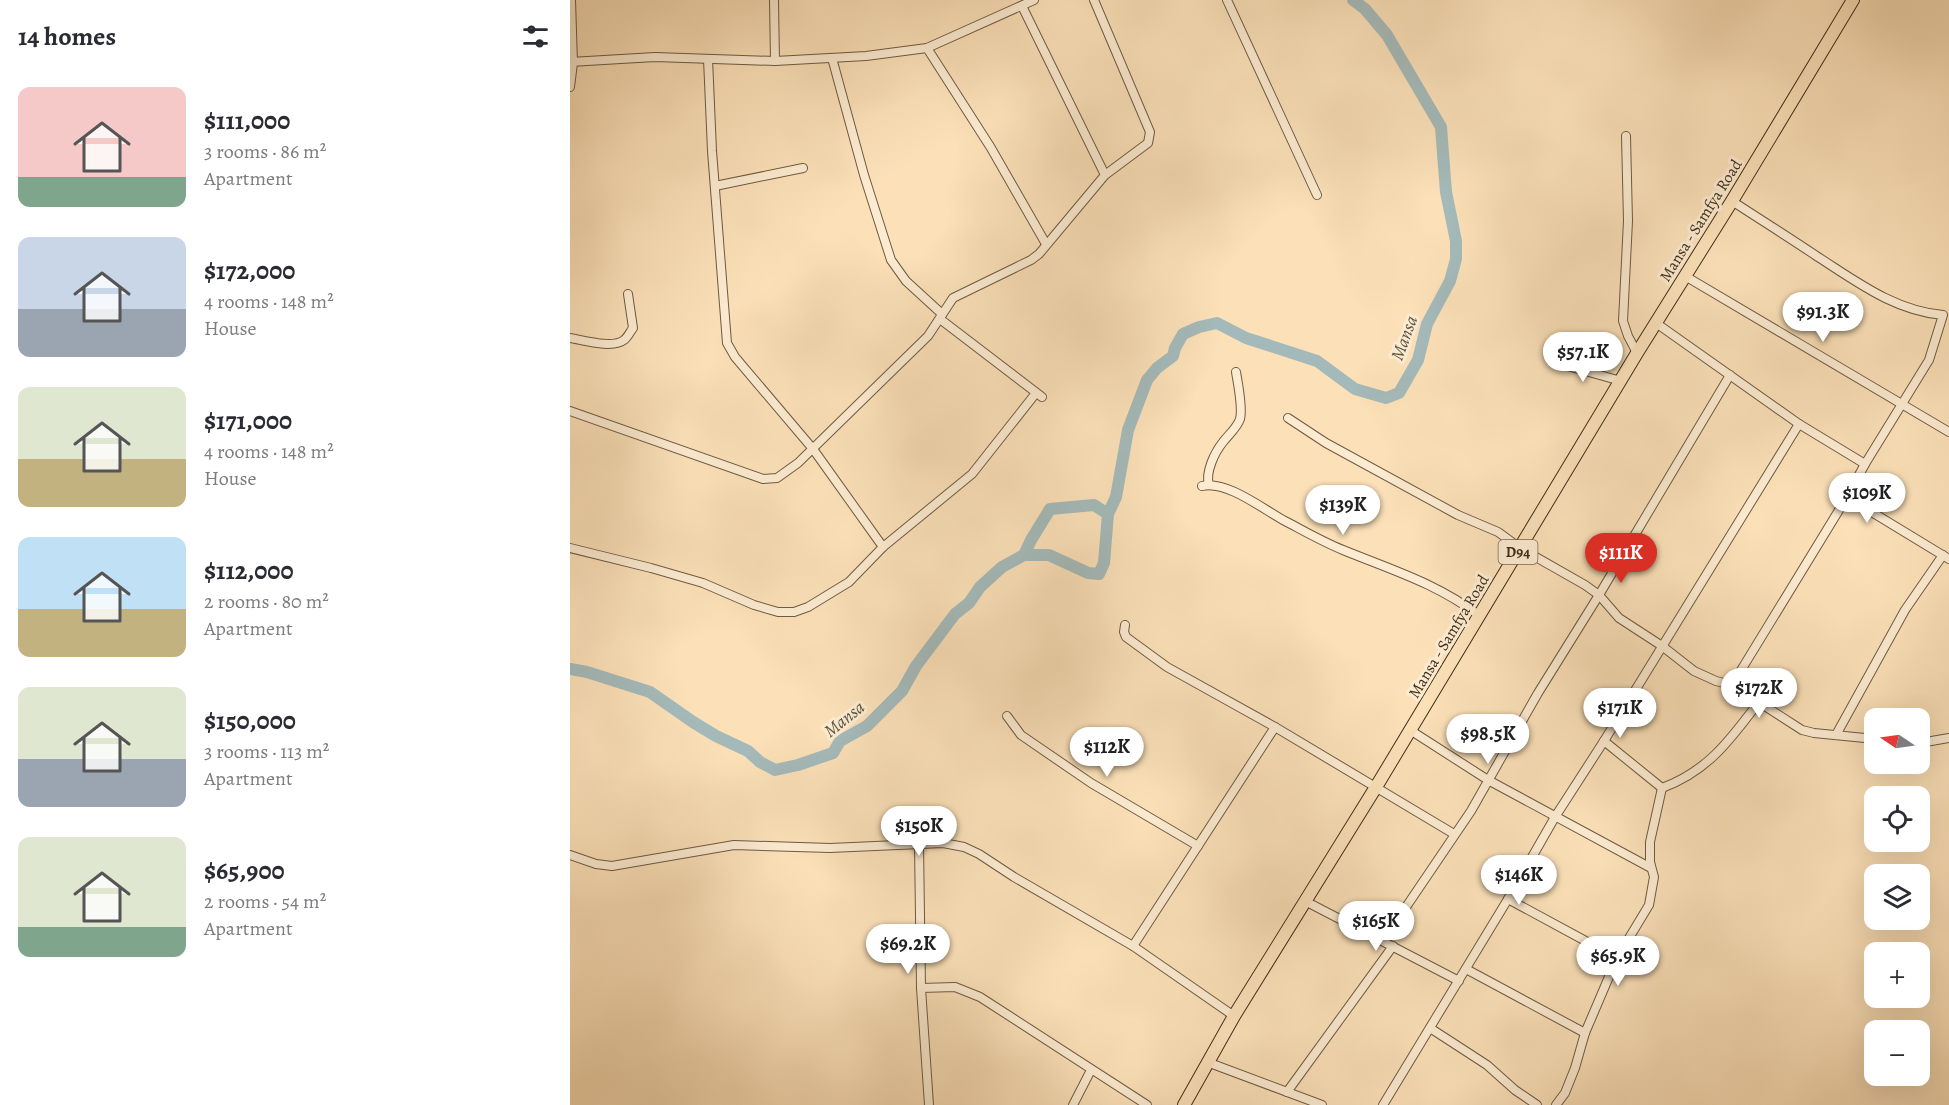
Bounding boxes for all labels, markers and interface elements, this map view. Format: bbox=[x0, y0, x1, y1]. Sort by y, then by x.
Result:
text: 14 homes bbox=[18, 19, 116, 54]
icon: filters bbox=[519, 20, 552, 53]
text: $111,000 bbox=[204, 103, 290, 138]
icon: home bbox=[66, 111, 138, 183]
text: 3 rooms · 86 m² bbox=[204, 138, 326, 165]
street label: Mansa - Samfya Road bbox=[1654, 155, 1748, 286]
text: Apartment bbox=[204, 165, 293, 192]
text: $172,000 bbox=[204, 253, 295, 288]
icon: home bbox=[66, 261, 138, 333]
text: 4 rooms · 148 m² bbox=[204, 288, 334, 315]
pin: $91.3K bbox=[1774, 292, 1872, 343]
text: $91.3K bbox=[1797, 298, 1849, 325]
water label: Mansa bbox=[1385, 312, 1423, 364]
text: House bbox=[204, 315, 256, 342]
pin: $57.1K bbox=[1534, 332, 1632, 383]
text: $57.1K bbox=[1557, 338, 1609, 365]
text: $171,000 bbox=[204, 403, 292, 438]
icon: home bbox=[66, 411, 138, 483]
text: 4 rooms · 148 m² bbox=[204, 438, 334, 465]
text: House bbox=[204, 465, 256, 492]
pin: $109K bbox=[1825, 473, 1909, 524]
text: $109K bbox=[1843, 479, 1891, 506]
pin: $139K bbox=[1301, 485, 1385, 536]
text: $139K bbox=[1319, 491, 1367, 518]
pin: $111K bbox=[1579, 533, 1663, 584]
text: $111K bbox=[1599, 539, 1643, 566]
road number: D94 bbox=[1498, 540, 1538, 564]
text: $112,000 bbox=[204, 553, 294, 588]
icon: home bbox=[66, 561, 138, 633]
street label: Mansa - Samfya Road bbox=[1403, 570, 1495, 702]
text: 2 rooms · 80 m² bbox=[204, 588, 329, 615]
text: Apartment bbox=[204, 615, 293, 642]
pin: $172K bbox=[1717, 668, 1801, 719]
text: $172K bbox=[1735, 674, 1783, 701]
pin: $171K bbox=[1578, 688, 1662, 739]
text: $171K bbox=[1597, 694, 1643, 721]
water label: Mansa bbox=[819, 695, 869, 743]
text: $150,000 bbox=[204, 703, 296, 738]
north arrow bbox=[1864, 708, 1930, 774]
map controls bbox=[1864, 708, 1930, 1086]
icon: home bbox=[66, 711, 138, 783]
pin: $98.5K bbox=[1439, 714, 1537, 765]
text: $98.5K bbox=[1460, 720, 1516, 747]
pin: $112K bbox=[1065, 727, 1149, 778]
text: $112K bbox=[1084, 733, 1130, 760]
text: 3 rooms · 113 m² bbox=[204, 738, 329, 765]
text: Apartment bbox=[204, 765, 293, 792]
button: locate bbox=[1864, 786, 1930, 852]
pin: $150K bbox=[877, 806, 961, 857]
text: $150K bbox=[895, 812, 943, 839]
text: $65,900 bbox=[204, 853, 285, 888]
pin: $146K bbox=[1477, 855, 1561, 906]
icon: home bbox=[66, 861, 138, 933]
text: $146K bbox=[1495, 861, 1543, 888]
button: layers bbox=[1864, 864, 1930, 930]
text: 2 rooms · 54 m² bbox=[204, 888, 326, 915]
pin: $165K bbox=[1334, 901, 1418, 952]
text: $165K bbox=[1352, 907, 1400, 934]
text: Apartment bbox=[204, 915, 293, 942]
pin: $69.2K bbox=[859, 924, 957, 975]
text: $69.2K bbox=[880, 930, 936, 957]
pin: $65.9K bbox=[1569, 936, 1667, 987]
text: $65.9K bbox=[1590, 942, 1646, 969]
button: + bbox=[1864, 942, 1930, 1008]
button: − bbox=[1864, 1020, 1930, 1086]

